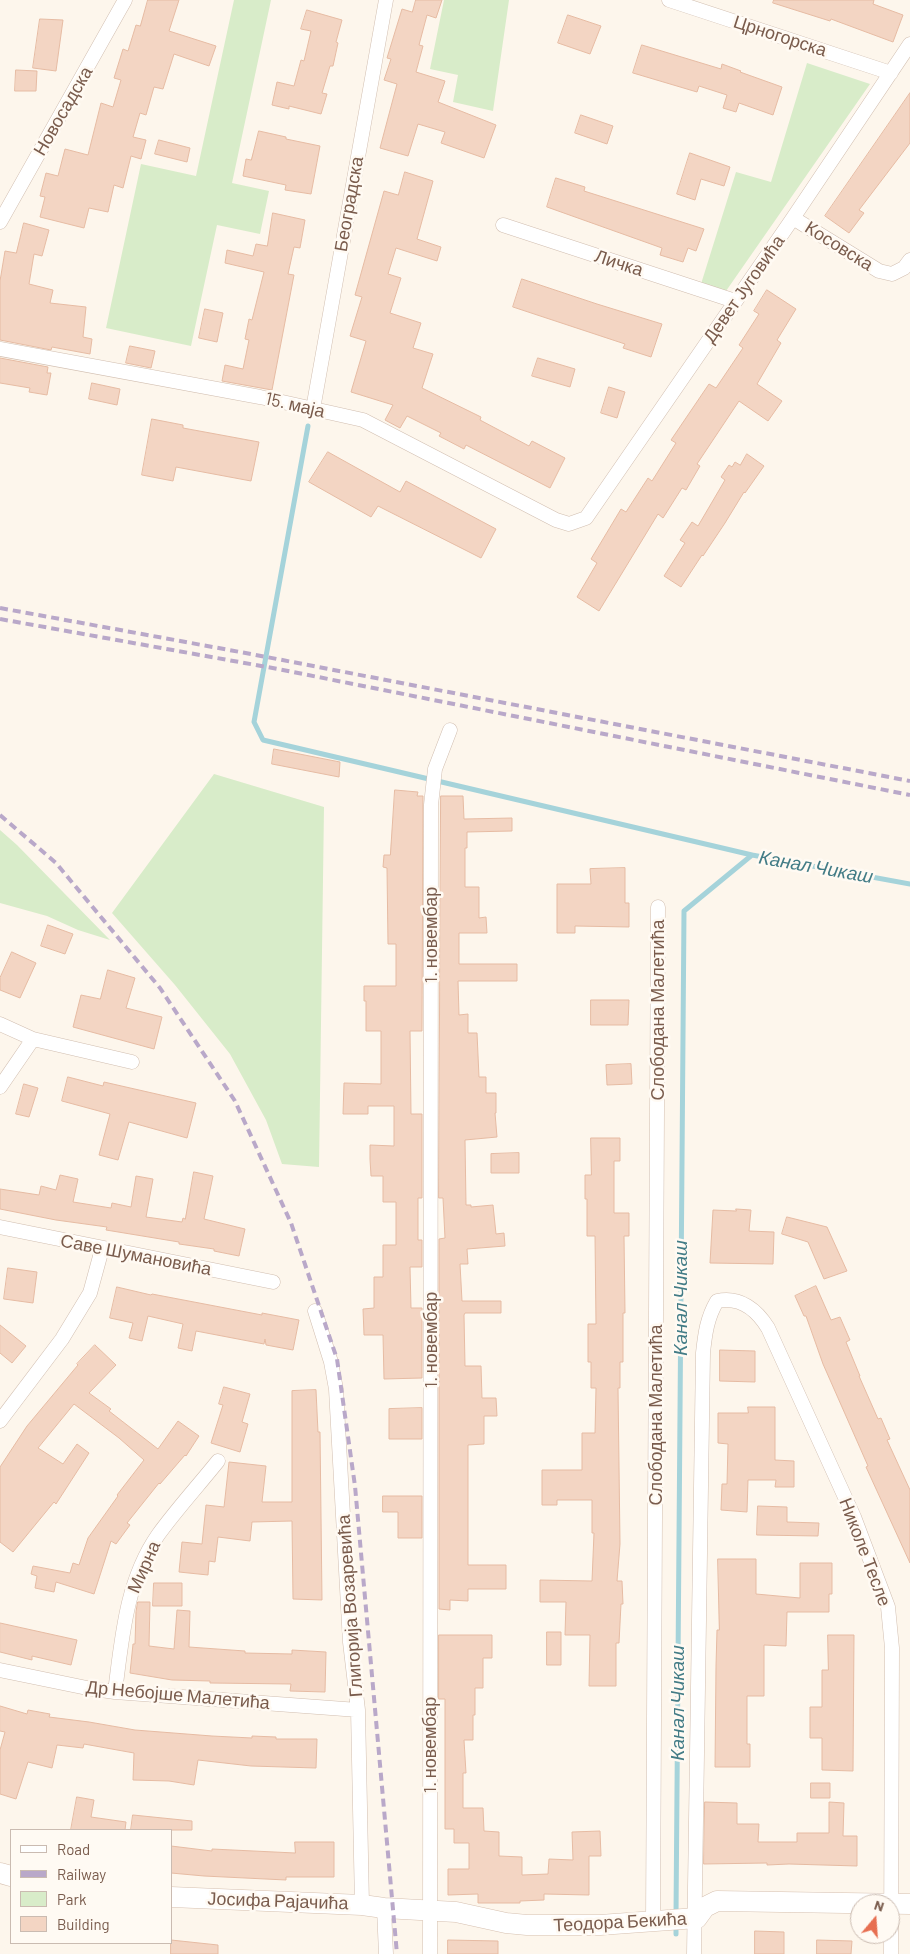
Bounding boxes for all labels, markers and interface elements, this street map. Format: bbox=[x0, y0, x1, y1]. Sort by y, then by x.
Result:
street label: Црногорска bbox=[731, 11, 829, 61]
street label: Новосадска bbox=[29, 63, 97, 159]
street label: Београдска bbox=[330, 155, 368, 253]
street label: Косовска bbox=[801, 217, 877, 275]
street label: Девет Југовића bbox=[699, 231, 789, 347]
street label: Личка bbox=[592, 245, 646, 281]
street label: 15. маја bbox=[263, 388, 327, 422]
water label: Канал Чикаш bbox=[757, 846, 875, 888]
street label: 1. новембар bbox=[420, 887, 442, 983]
street label: Слободана Малетића bbox=[647, 919, 669, 1101]
street label: Саве Шумановића bbox=[59, 1230, 213, 1280]
water label: Канал Чикаш bbox=[670, 1240, 692, 1356]
street label: 1. новембар bbox=[420, 1292, 442, 1388]
street label: Слободана Малетића bbox=[645, 1324, 667, 1506]
street label: Николе Тесле bbox=[834, 1495, 896, 1609]
street label: Глигорија Возаревића bbox=[333, 1514, 367, 1698]
street label: Мирна bbox=[123, 1537, 165, 1597]
water label: Канал Чикаш bbox=[667, 1645, 689, 1761]
street label: Др Небојше Малетића bbox=[85, 1676, 271, 1714]
street label: 1. новембар bbox=[419, 1697, 441, 1793]
legend bbox=[10, 1829, 172, 1944]
text: Road bbox=[57, 1840, 90, 1858]
text: Railway bbox=[57, 1865, 106, 1883]
street label: Јосифа Рајачића bbox=[207, 1888, 349, 1914]
text: Park bbox=[57, 1890, 86, 1908]
north arrow bbox=[850, 1894, 900, 1944]
text: N bbox=[872, 1896, 887, 1915]
street label: Теодора Бекића bbox=[553, 1908, 687, 1936]
text: Building bbox=[57, 1915, 110, 1933]

